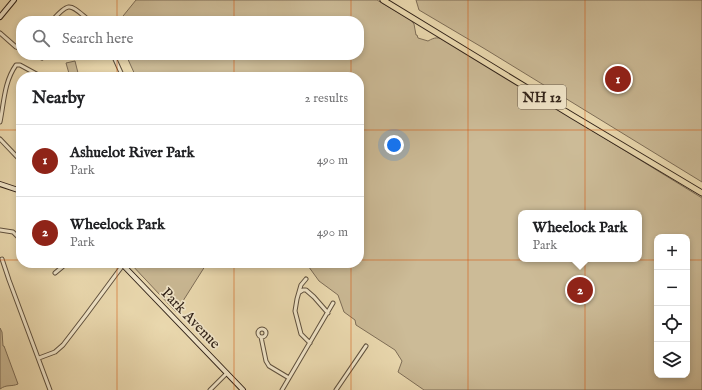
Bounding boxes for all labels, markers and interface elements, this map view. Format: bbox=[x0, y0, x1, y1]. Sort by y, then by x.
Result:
search box bbox=[16, 16, 364, 60]
icon: search bbox=[30, 27, 52, 49]
text: Search here bbox=[62, 29, 133, 48]
pin: 1 bbox=[605, 64, 631, 94]
road number: NH 12 bbox=[518, 85, 566, 109]
text: Nearby bbox=[32, 88, 85, 109]
text: 2 results bbox=[304, 90, 348, 107]
your location bbox=[384, 135, 404, 155]
text: Ashuelot River Park bbox=[70, 143, 195, 162]
text: 1 bbox=[43, 152, 47, 169]
text: 490 m bbox=[317, 152, 348, 169]
text: Park bbox=[70, 162, 95, 179]
popup bbox=[518, 210, 642, 262]
text: Wheelock Park bbox=[70, 215, 165, 234]
text: Wheelock Park bbox=[532, 218, 628, 237]
text: 2 bbox=[42, 224, 48, 241]
text: 490 m bbox=[317, 224, 348, 241]
text: Park bbox=[70, 234, 95, 251]
map controls bbox=[654, 234, 690, 378]
button: + bbox=[654, 234, 690, 270]
text: Park bbox=[532, 237, 557, 254]
button: − bbox=[654, 270, 690, 306]
pin: 2 bbox=[567, 275, 593, 305]
street label: Park Avenue bbox=[157, 284, 225, 353]
button: locate bbox=[654, 306, 690, 342]
button: layers bbox=[654, 342, 690, 378]

